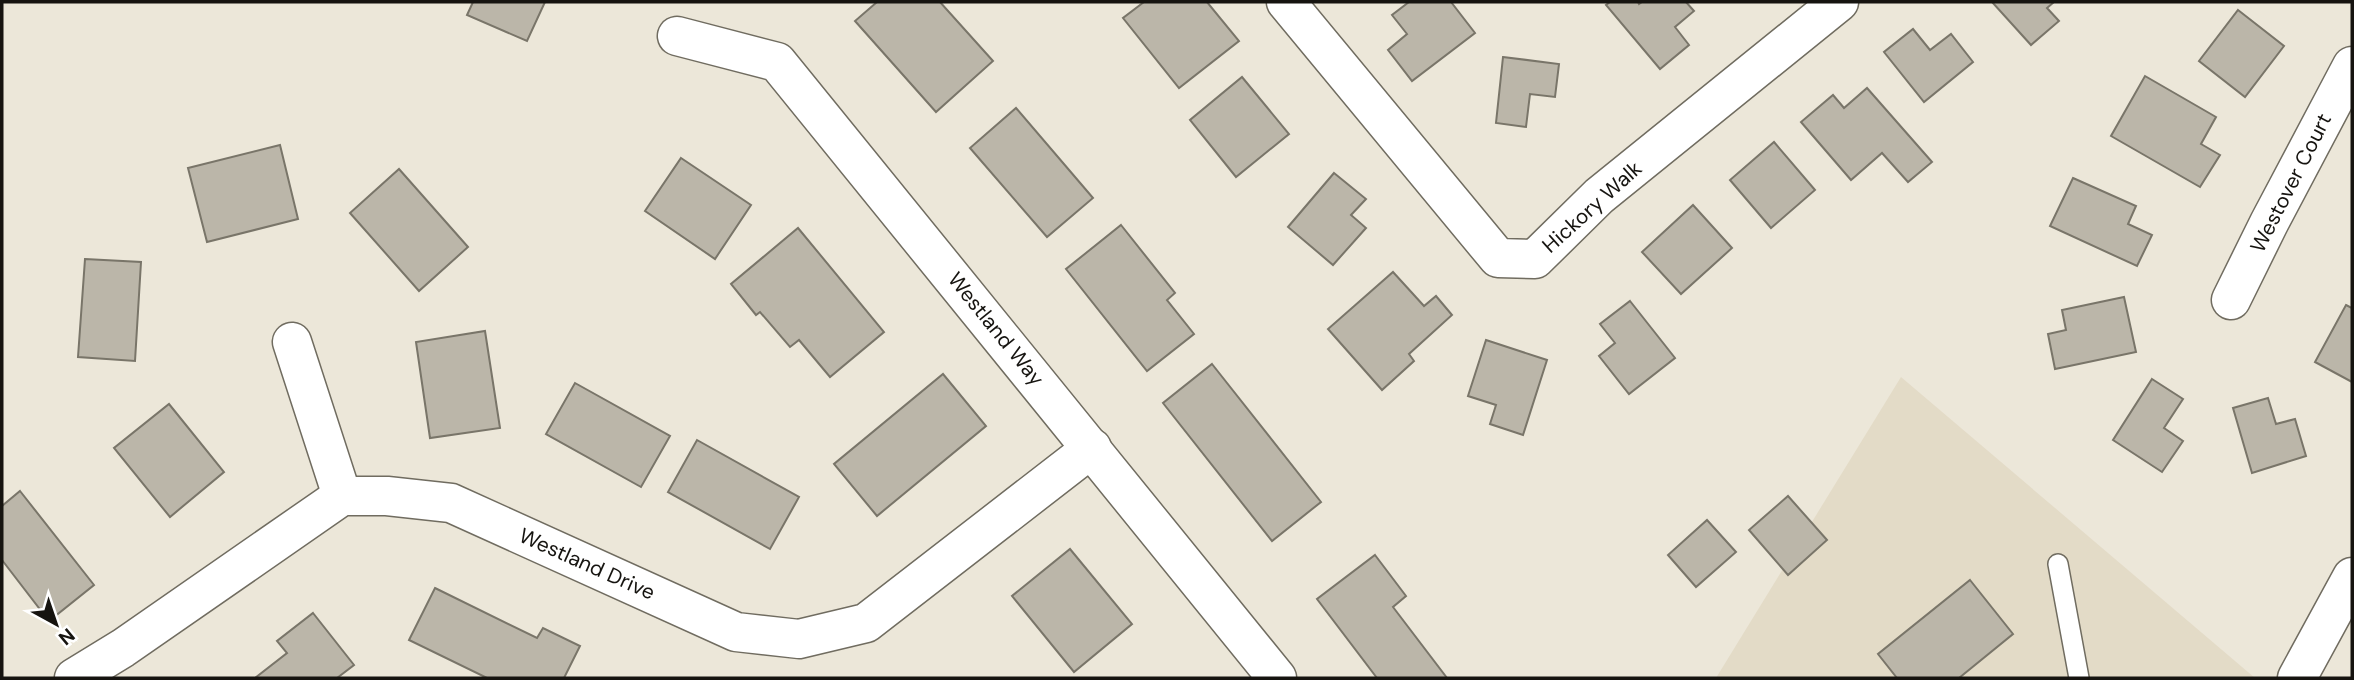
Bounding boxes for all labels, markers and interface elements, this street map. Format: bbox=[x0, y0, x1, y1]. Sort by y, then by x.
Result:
street label: Westover Court bbox=[2244, 109, 2338, 257]
street label: Hickory Walk bbox=[1536, 155, 1648, 259]
street label: Westland Way bbox=[942, 266, 1051, 392]
street label: Westland Drive bbox=[515, 521, 660, 607]
north arrow bbox=[21, 589, 91, 659]
text: N bbox=[53, 623, 80, 651]

